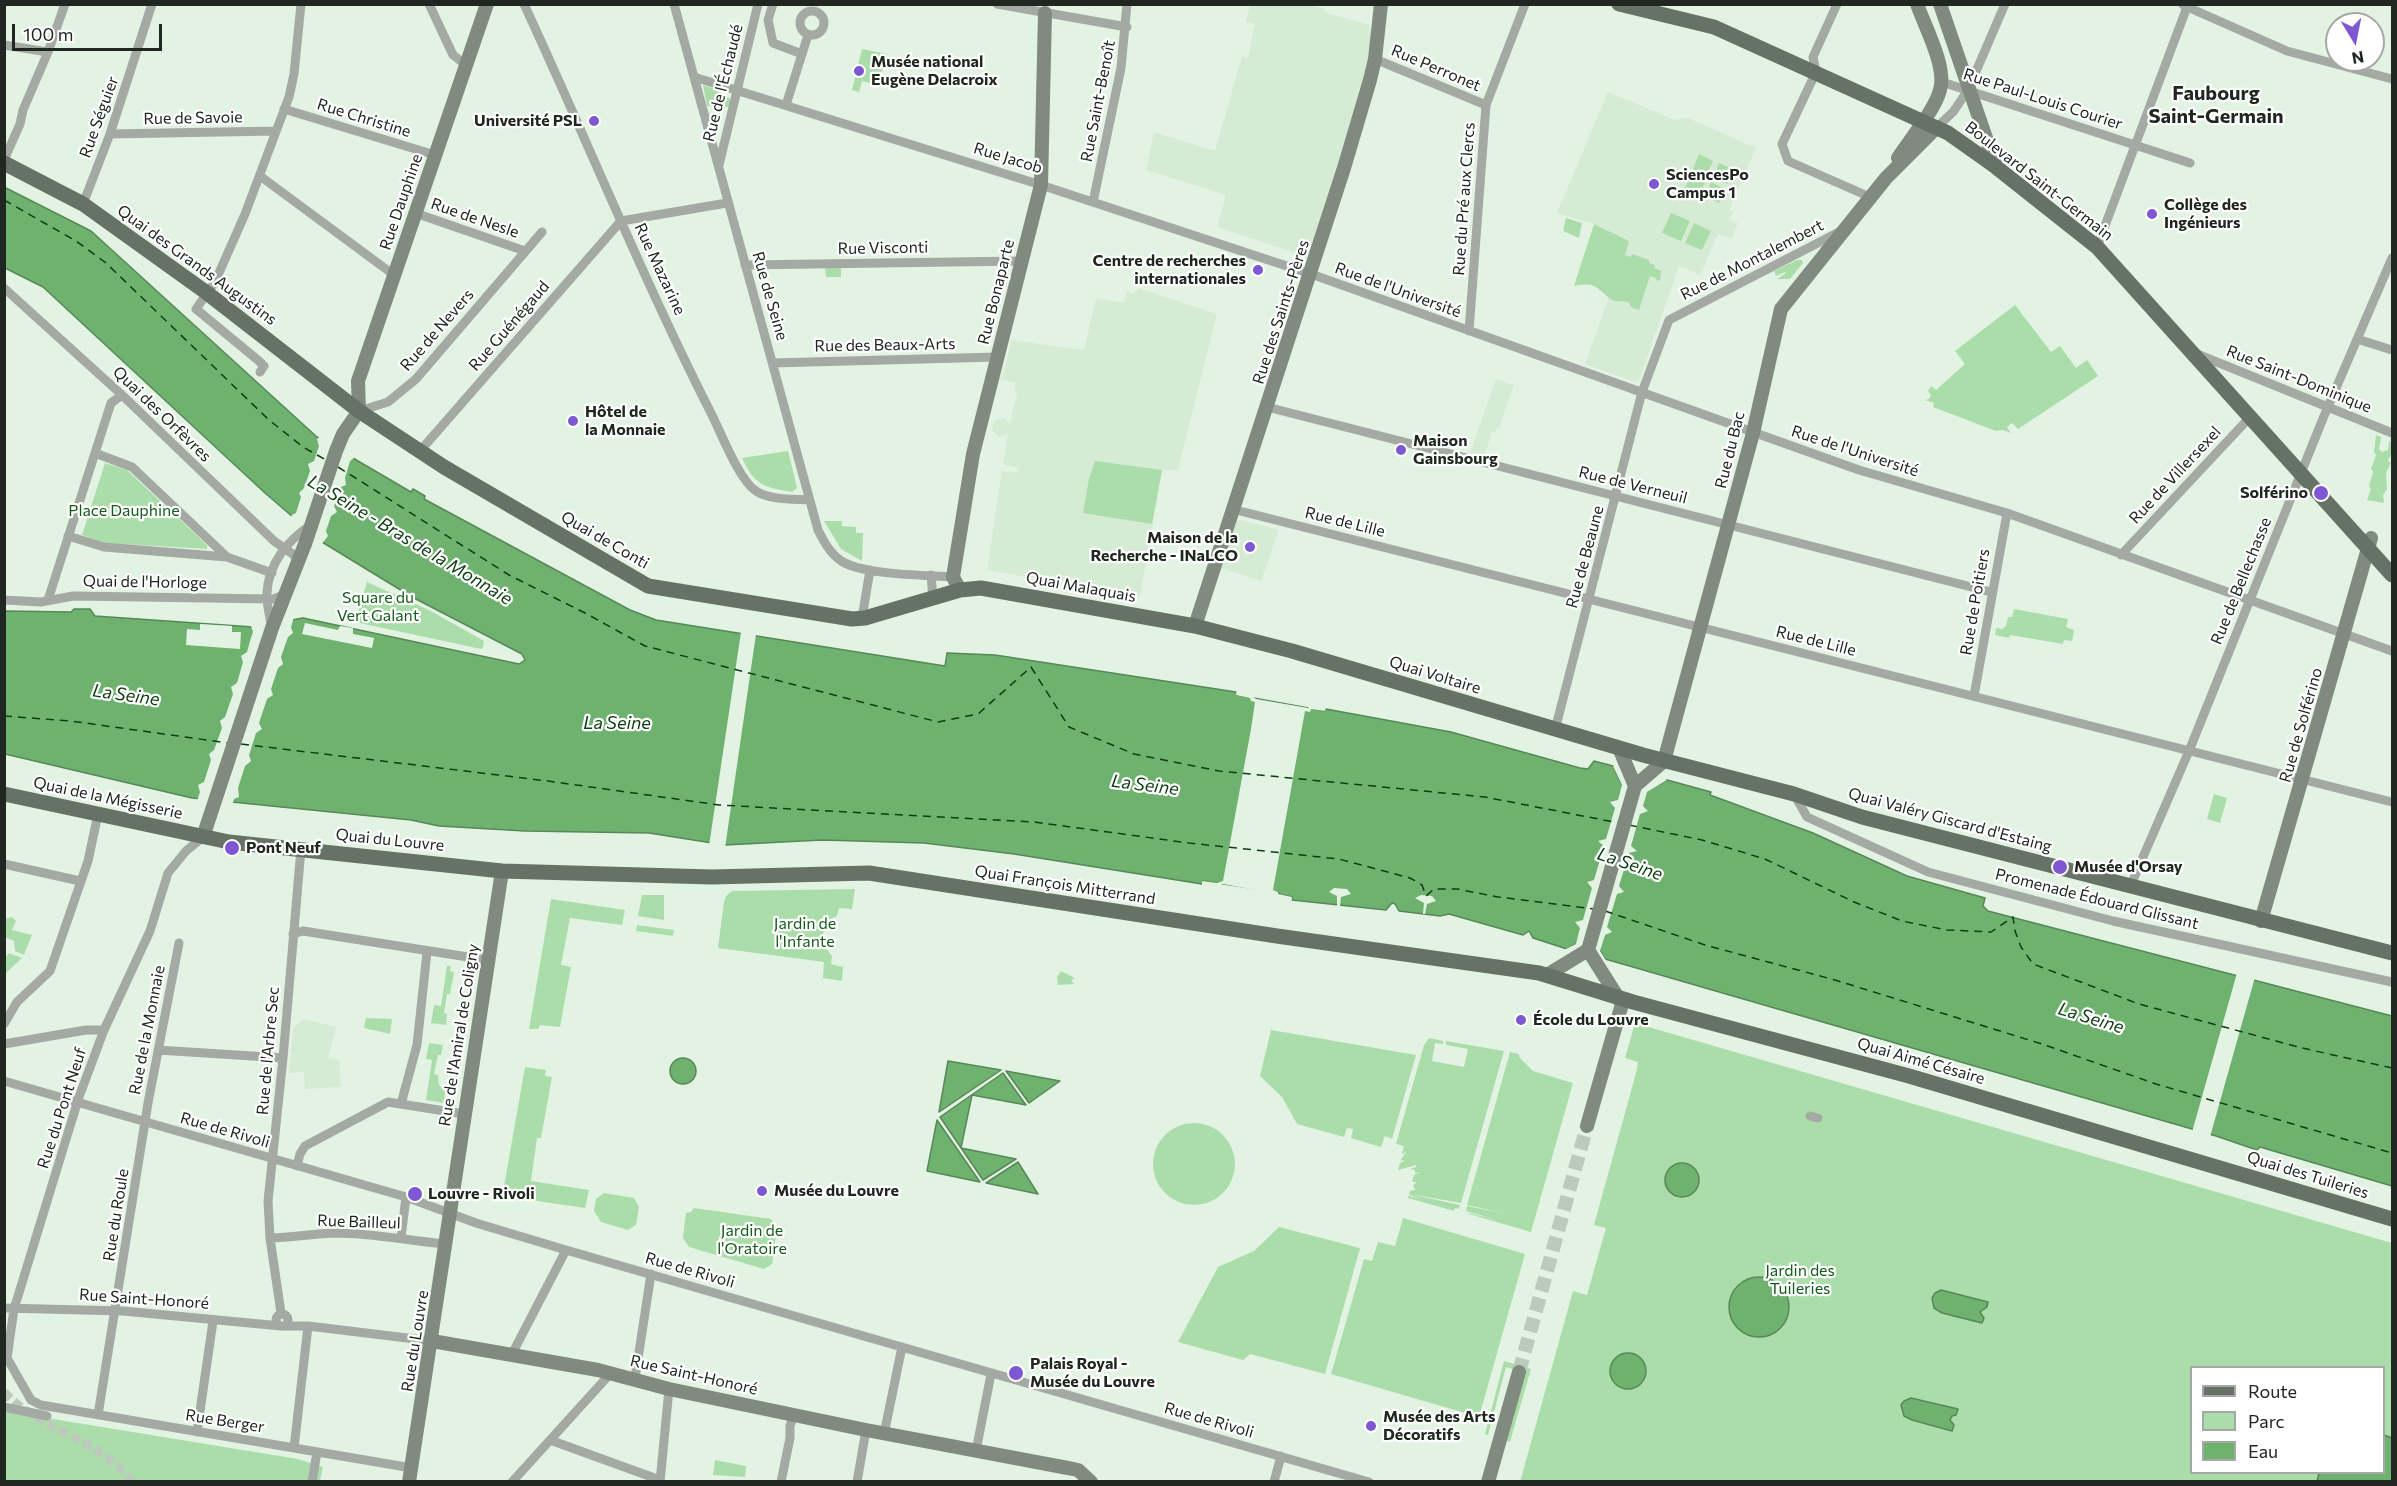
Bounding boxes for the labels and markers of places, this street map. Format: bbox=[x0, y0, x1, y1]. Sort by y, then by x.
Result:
place label: Musée national Eugène Delacroix bbox=[871, 52, 998, 90]
marker: Musée national Eugène Delacroix bbox=[852, 64, 866, 78]
place label: Université PSL bbox=[474, 111, 582, 131]
marker: Université PSL bbox=[587, 114, 601, 128]
place label: SciencesPo Campus 1 bbox=[1666, 165, 1749, 203]
marker: SciencesPo Campus 1 bbox=[1647, 177, 1661, 191]
place label: Collège des Ingénieurs bbox=[2164, 195, 2247, 233]
marker: Collège des Ingénieurs bbox=[2145, 207, 2159, 221]
place label: Centre de recherches internationales bbox=[1092, 251, 1246, 289]
marker: Centre de recherches internationales bbox=[1251, 263, 1265, 277]
place label: Hôtel de la Monnaie bbox=[585, 402, 666, 440]
marker: Hôtel de la Monnaie bbox=[566, 414, 580, 428]
place label: Maison Gainsbourg bbox=[1413, 431, 1498, 469]
marker: Maison Gainsbourg bbox=[1394, 443, 1408, 457]
place label: Solférino bbox=[2240, 483, 2308, 503]
marker: Solférino bbox=[2312, 484, 2330, 502]
place label: Maison de la Recherche - INaLCO bbox=[1090, 528, 1238, 566]
marker: Maison de la Recherche - INaLCO bbox=[1243, 540, 1257, 554]
place label: Pont Neuf bbox=[246, 838, 321, 858]
marker: Pont Neuf bbox=[223, 839, 241, 857]
place label: Musée d'Orsay bbox=[2074, 857, 2183, 877]
marker: Musée d'Orsay bbox=[2051, 858, 2069, 876]
place label: École du Louvre bbox=[1533, 1010, 1649, 1030]
marker: École du Louvre bbox=[1514, 1013, 1528, 1027]
place label: Musée du Louvre bbox=[774, 1181, 899, 1201]
place label: Louvre - Rivoli bbox=[428, 1184, 535, 1204]
marker: Musée du Louvre bbox=[755, 1184, 769, 1198]
marker: Louvre - Rivoli bbox=[406, 1185, 424, 1203]
place label: Palais Royal - Musée du Louvre bbox=[1030, 1354, 1155, 1392]
marker: Palais Royal - Musée du Louvre bbox=[1007, 1364, 1025, 1382]
place label: Musée des Arts Décoratifs bbox=[1383, 1407, 1495, 1445]
marker: Musée des Arts Décoratifs bbox=[1364, 1419, 1378, 1433]

